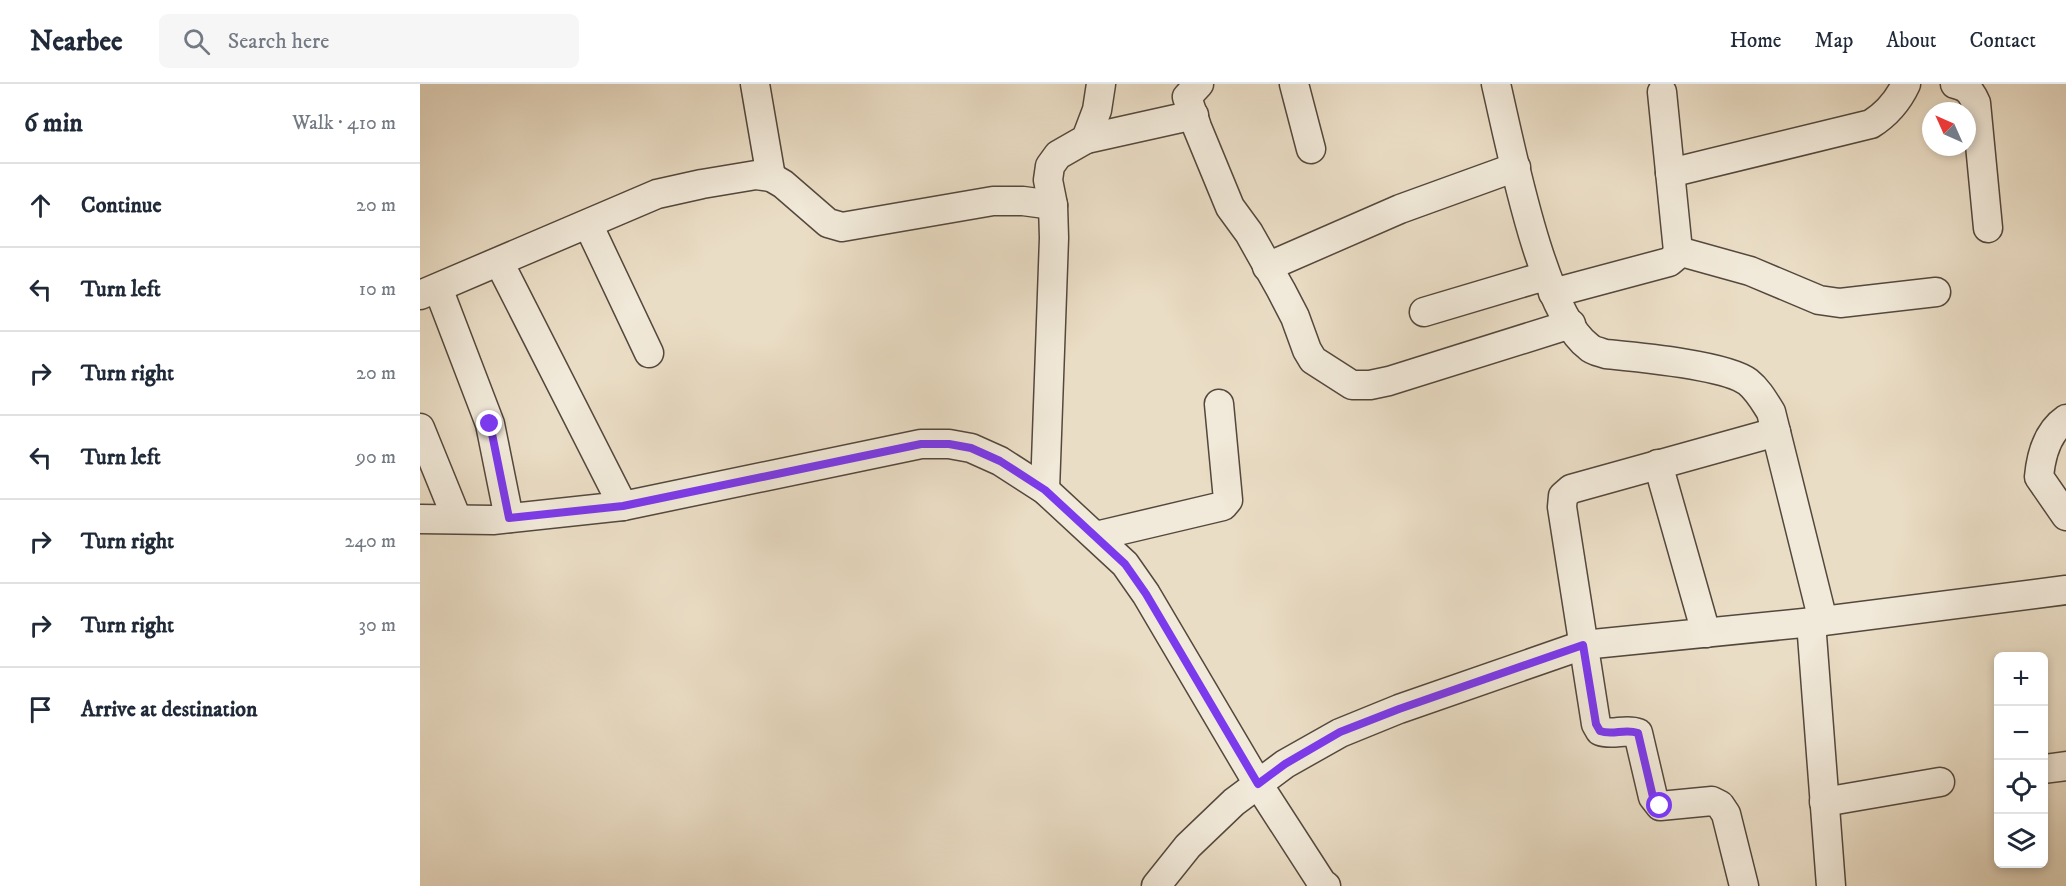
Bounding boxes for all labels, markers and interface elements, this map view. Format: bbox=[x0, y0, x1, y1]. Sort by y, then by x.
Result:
search box bbox=[159, 14, 579, 68]
text: Nearbee bbox=[30, 24, 123, 59]
icon: search bbox=[180, 25, 213, 58]
text: Search here bbox=[228, 28, 329, 55]
text: Home bbox=[1730, 28, 1782, 54]
text: Map bbox=[1815, 28, 1853, 54]
text: About bbox=[1886, 28, 1937, 54]
text: Contact bbox=[1970, 28, 2036, 54]
north arrow bbox=[1922, 102, 1976, 156]
text: 6 min bbox=[24, 107, 83, 140]
text: Walk · 410 m bbox=[292, 111, 396, 136]
icon: ahead bbox=[24, 189, 57, 222]
text: Continue bbox=[81, 192, 162, 219]
text: 20 m bbox=[356, 193, 396, 218]
icon: left bbox=[24, 273, 57, 306]
text: Turn left bbox=[81, 276, 161, 303]
text: 10 m bbox=[359, 277, 396, 302]
icon: right bbox=[24, 357, 57, 390]
text: Turn right bbox=[81, 360, 174, 387]
text: 20 m bbox=[356, 361, 396, 386]
route end bbox=[476, 410, 502, 436]
icon: left bbox=[24, 441, 57, 474]
text: Turn left bbox=[81, 444, 161, 471]
text: 90 m bbox=[356, 445, 396, 470]
icon: right bbox=[24, 525, 57, 558]
text: Turn right bbox=[81, 528, 174, 555]
text: 240 m bbox=[345, 529, 396, 554]
icon: right bbox=[24, 609, 57, 642]
text: Turn right bbox=[81, 612, 174, 639]
text: 30 m bbox=[358, 613, 396, 638]
map controls bbox=[1994, 652, 2048, 868]
button: + bbox=[1994, 652, 2048, 706]
icon: arrive bbox=[24, 693, 57, 726]
text: Arrive at destination bbox=[81, 696, 258, 723]
button: − bbox=[1994, 706, 2048, 760]
button: locate bbox=[1994, 760, 2048, 814]
route start bbox=[1646, 792, 1672, 818]
button: layers bbox=[1994, 814, 2048, 868]

